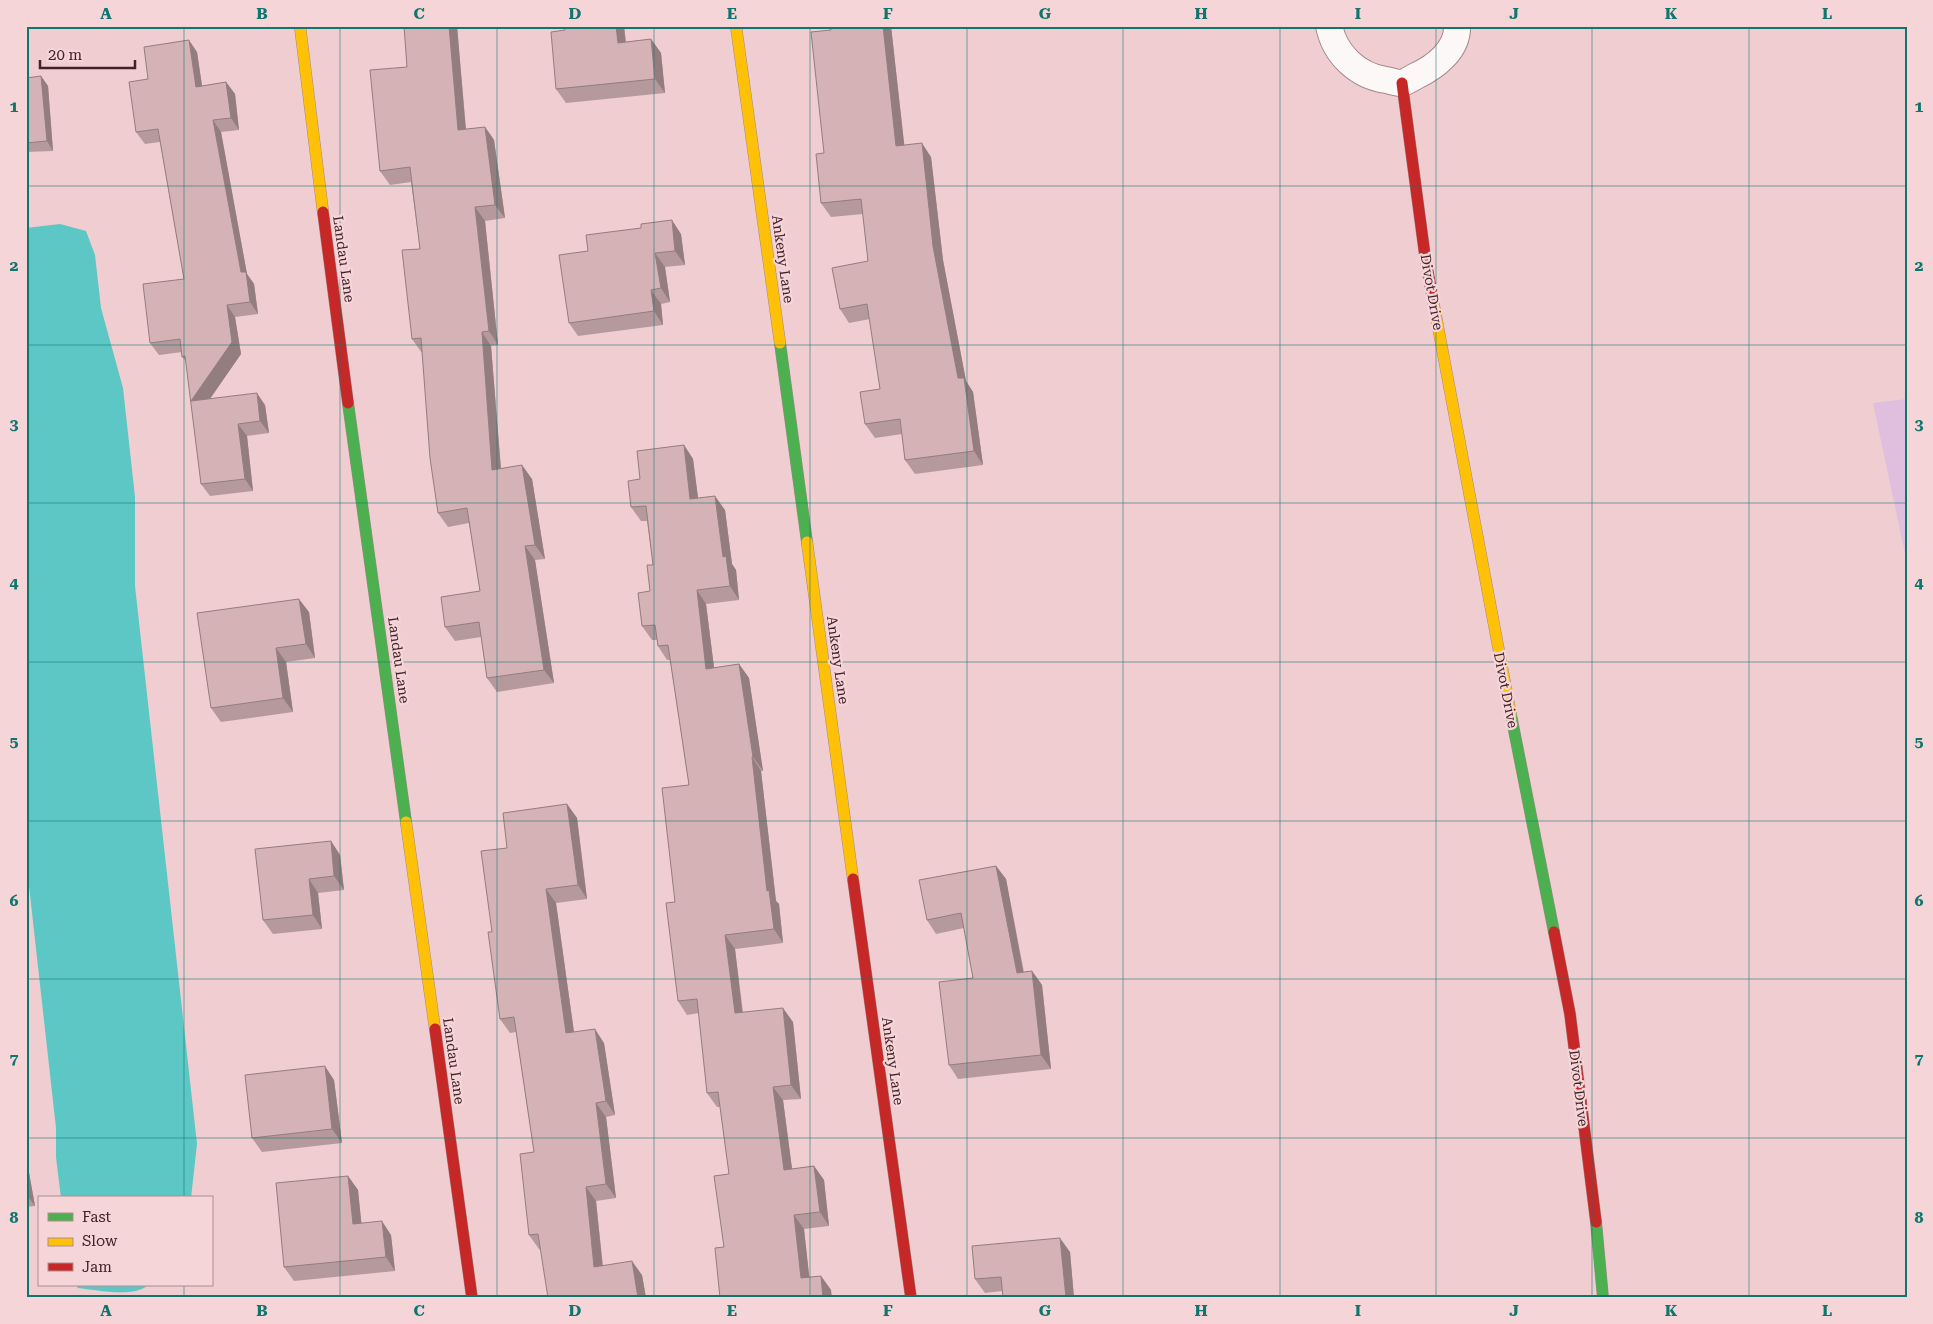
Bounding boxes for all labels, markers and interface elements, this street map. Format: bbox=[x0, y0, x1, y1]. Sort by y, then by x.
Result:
text: A bbox=[100, 4, 112, 23]
text: B bbox=[256, 4, 268, 23]
text: C bbox=[413, 4, 425, 23]
text: D bbox=[569, 4, 582, 23]
text: E bbox=[727, 4, 737, 23]
text: F bbox=[883, 4, 893, 23]
text: G bbox=[1039, 4, 1052, 23]
text: H bbox=[1194, 4, 1208, 23]
text: I bbox=[1355, 4, 1361, 23]
text: J bbox=[1509, 4, 1519, 23]
text: K bbox=[1665, 4, 1678, 23]
text: L bbox=[1822, 4, 1832, 23]
scale bar bbox=[40, 38, 135, 70]
text: 20 m bbox=[48, 46, 83, 64]
text: 1 bbox=[10, 97, 19, 116]
text: 1 bbox=[1915, 97, 1924, 116]
street label: Ankeny Lane bbox=[769, 214, 797, 304]
street label: Landau Lane bbox=[330, 215, 358, 304]
street label: Divot Drive bbox=[1417, 253, 1447, 332]
text: 2 bbox=[10, 256, 19, 275]
text: 2 bbox=[1915, 256, 1924, 275]
text: 3 bbox=[10, 415, 19, 434]
text: 3 bbox=[1915, 415, 1924, 434]
text: 4 bbox=[10, 573, 19, 592]
text: 4 bbox=[1915, 573, 1924, 592]
street label: Ankeny Lane bbox=[824, 615, 852, 705]
street label: Landau Lane bbox=[385, 616, 413, 705]
street label: Divot Drive bbox=[1491, 651, 1521, 730]
text: 5 bbox=[10, 732, 19, 751]
text: 5 bbox=[1915, 732, 1924, 751]
text: 6 bbox=[10, 891, 19, 910]
text: 6 bbox=[1915, 891, 1924, 910]
street label: Ankeny Lane bbox=[879, 1016, 907, 1106]
street label: Landau Lane bbox=[440, 1017, 468, 1106]
text: 7 bbox=[10, 1049, 19, 1068]
street label: Divot Drive bbox=[1566, 1049, 1592, 1128]
text: 7 bbox=[1915, 1049, 1924, 1068]
legend bbox=[38, 1196, 212, 1286]
text: 8 bbox=[10, 1208, 19, 1227]
text: Fast bbox=[82, 1208, 112, 1226]
text: 8 bbox=[1915, 1208, 1924, 1227]
text: Slow bbox=[82, 1232, 118, 1250]
text: Jam bbox=[82, 1258, 112, 1276]
text: A bbox=[100, 1301, 112, 1320]
text: B bbox=[256, 1301, 268, 1320]
text: C bbox=[413, 1301, 425, 1320]
text: D bbox=[569, 1301, 582, 1320]
text: E bbox=[727, 1301, 737, 1320]
text: F bbox=[883, 1301, 893, 1320]
text: G bbox=[1039, 1301, 1052, 1320]
text: H bbox=[1194, 1301, 1208, 1320]
text: I bbox=[1355, 1301, 1361, 1320]
text: J bbox=[1509, 1301, 1519, 1320]
text: K bbox=[1665, 1301, 1678, 1320]
text: L bbox=[1822, 1301, 1832, 1320]

